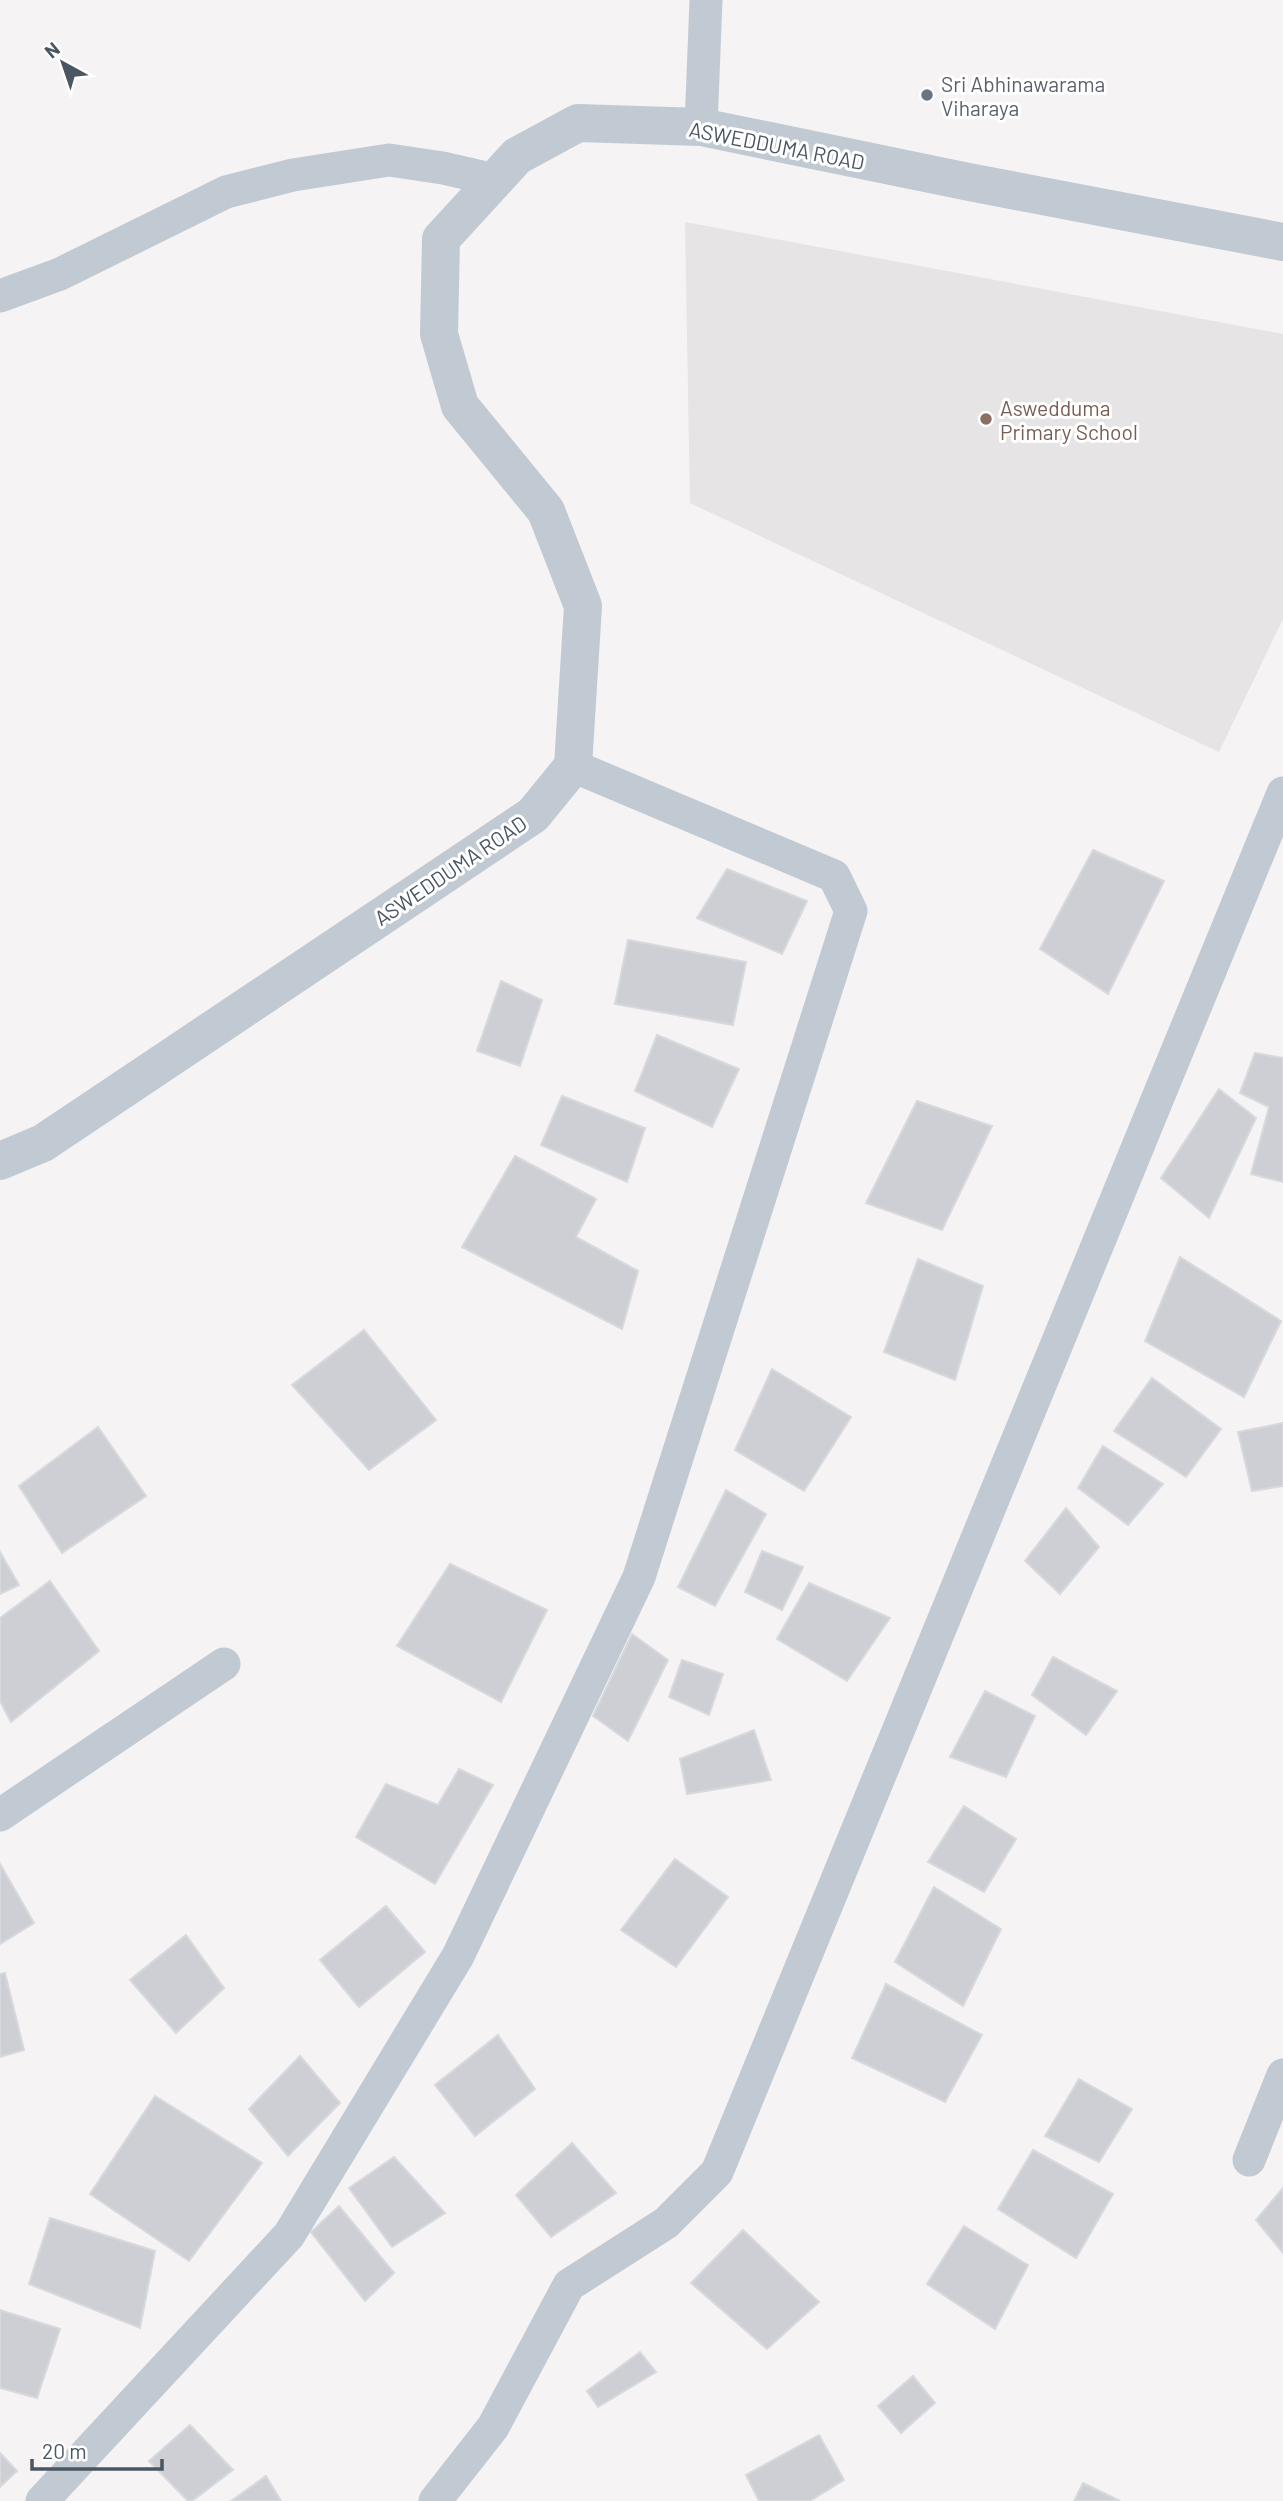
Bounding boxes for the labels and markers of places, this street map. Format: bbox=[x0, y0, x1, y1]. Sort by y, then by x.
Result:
place label: Sri Abhinawarama Viharaya bbox=[941, 71, 1105, 120]
marker: Sri Abhinawarama Viharaya bbox=[919, 87, 935, 103]
place label: Aswedduma Primary School bbox=[1000, 395, 1138, 444]
marker: Aswedduma Primary School bbox=[978, 411, 994, 427]

